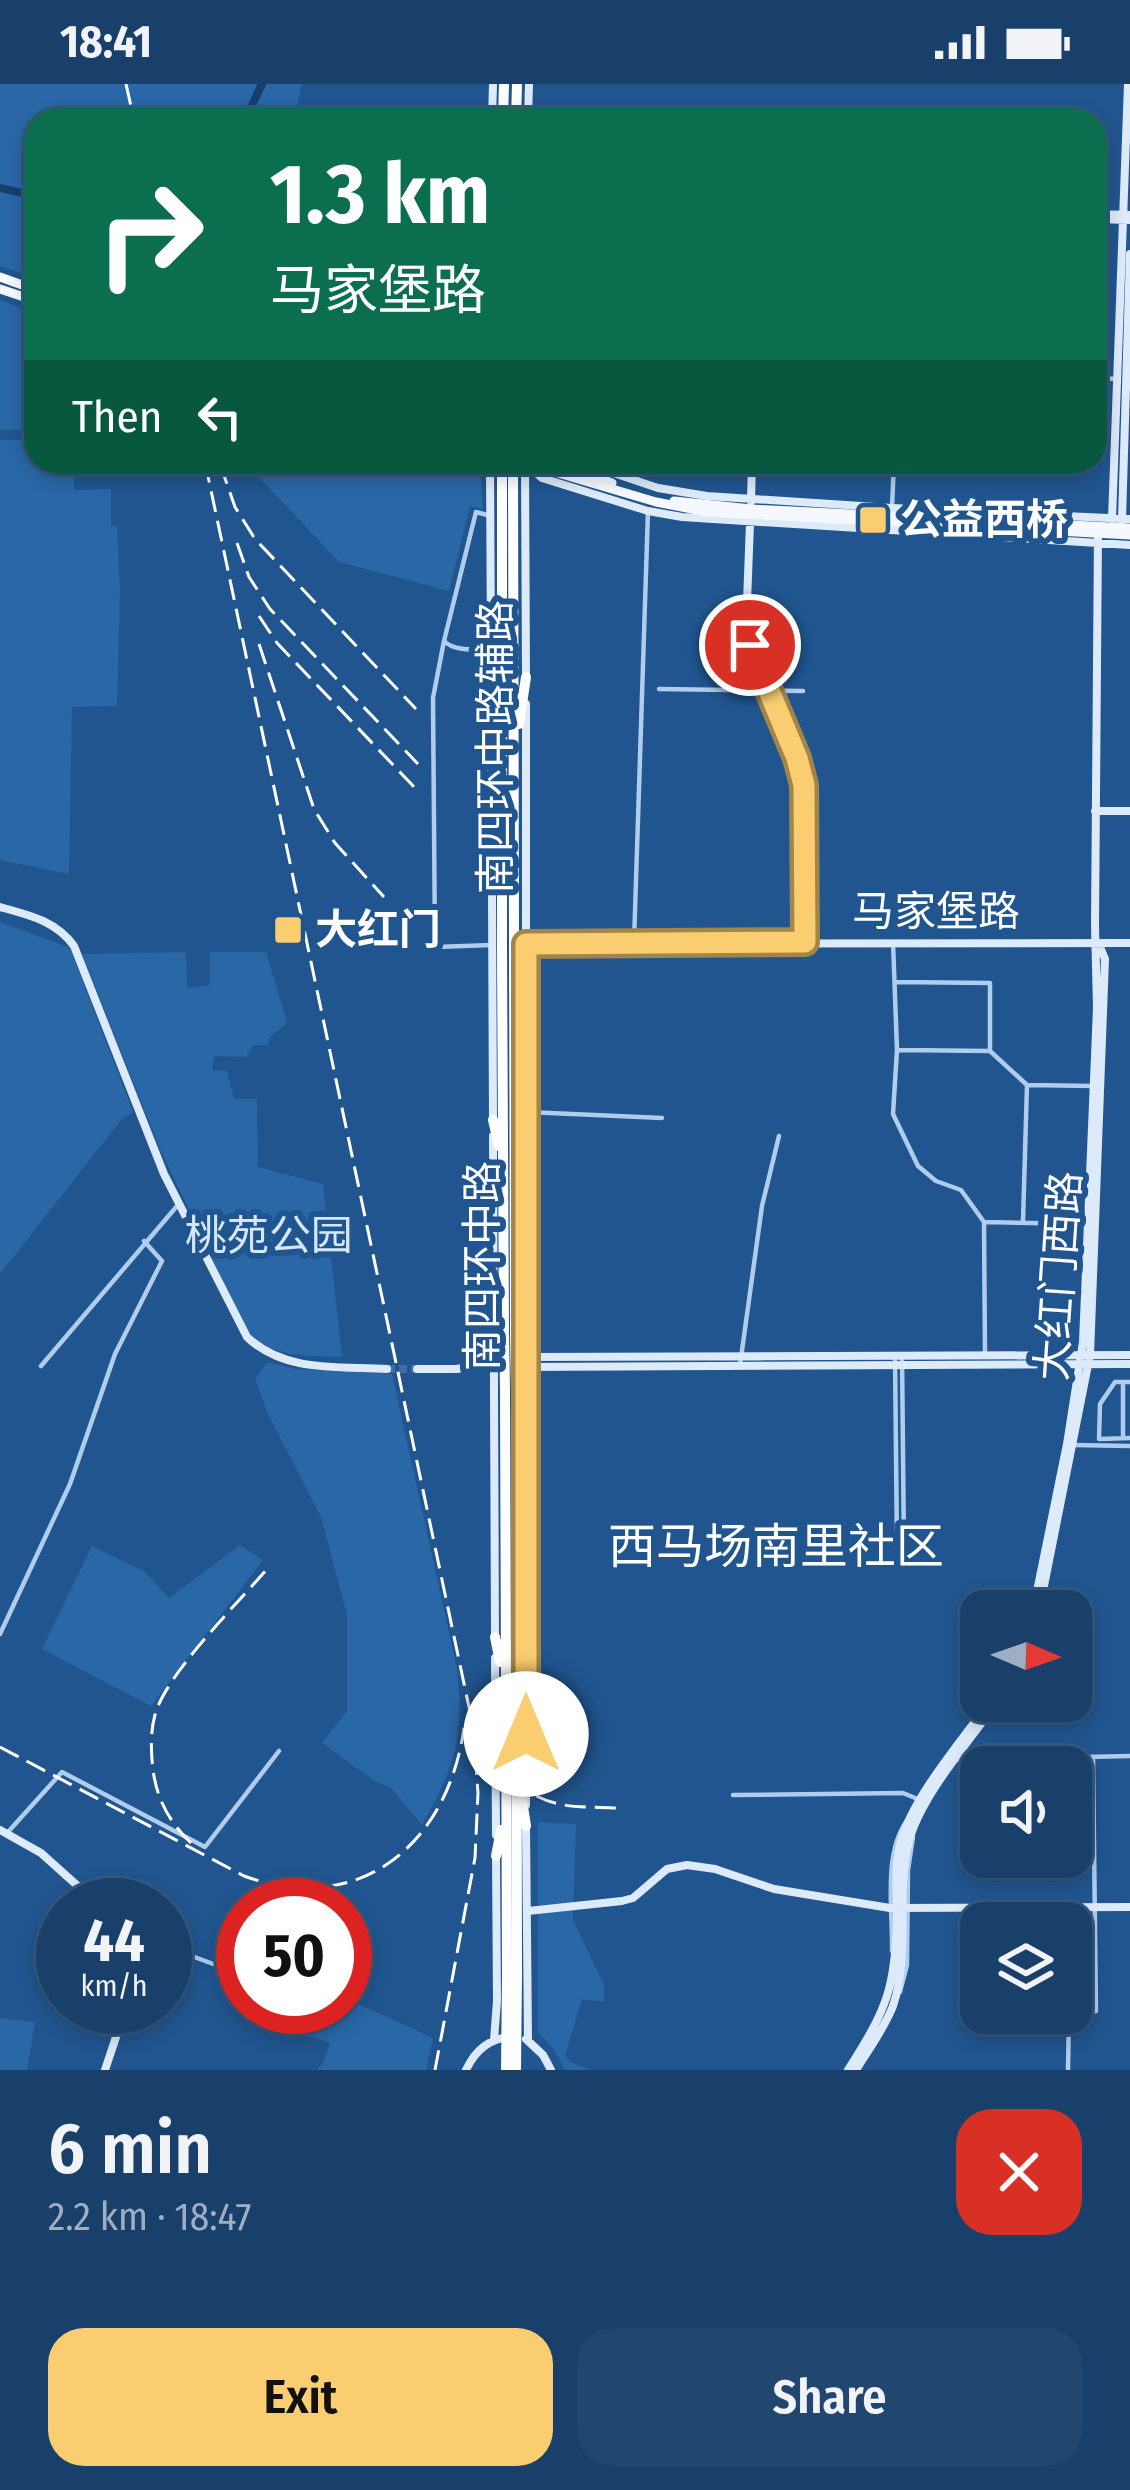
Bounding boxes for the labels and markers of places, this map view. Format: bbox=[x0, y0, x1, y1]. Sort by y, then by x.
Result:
place label: 公益西桥 bbox=[900, 495, 1068, 545]
marker: 公益西桥 bbox=[857, 504, 889, 536]
pin bbox=[699, 594, 801, 696]
place label: 大红门 bbox=[315, 905, 441, 955]
marker: 大红门 bbox=[272, 914, 304, 946]

